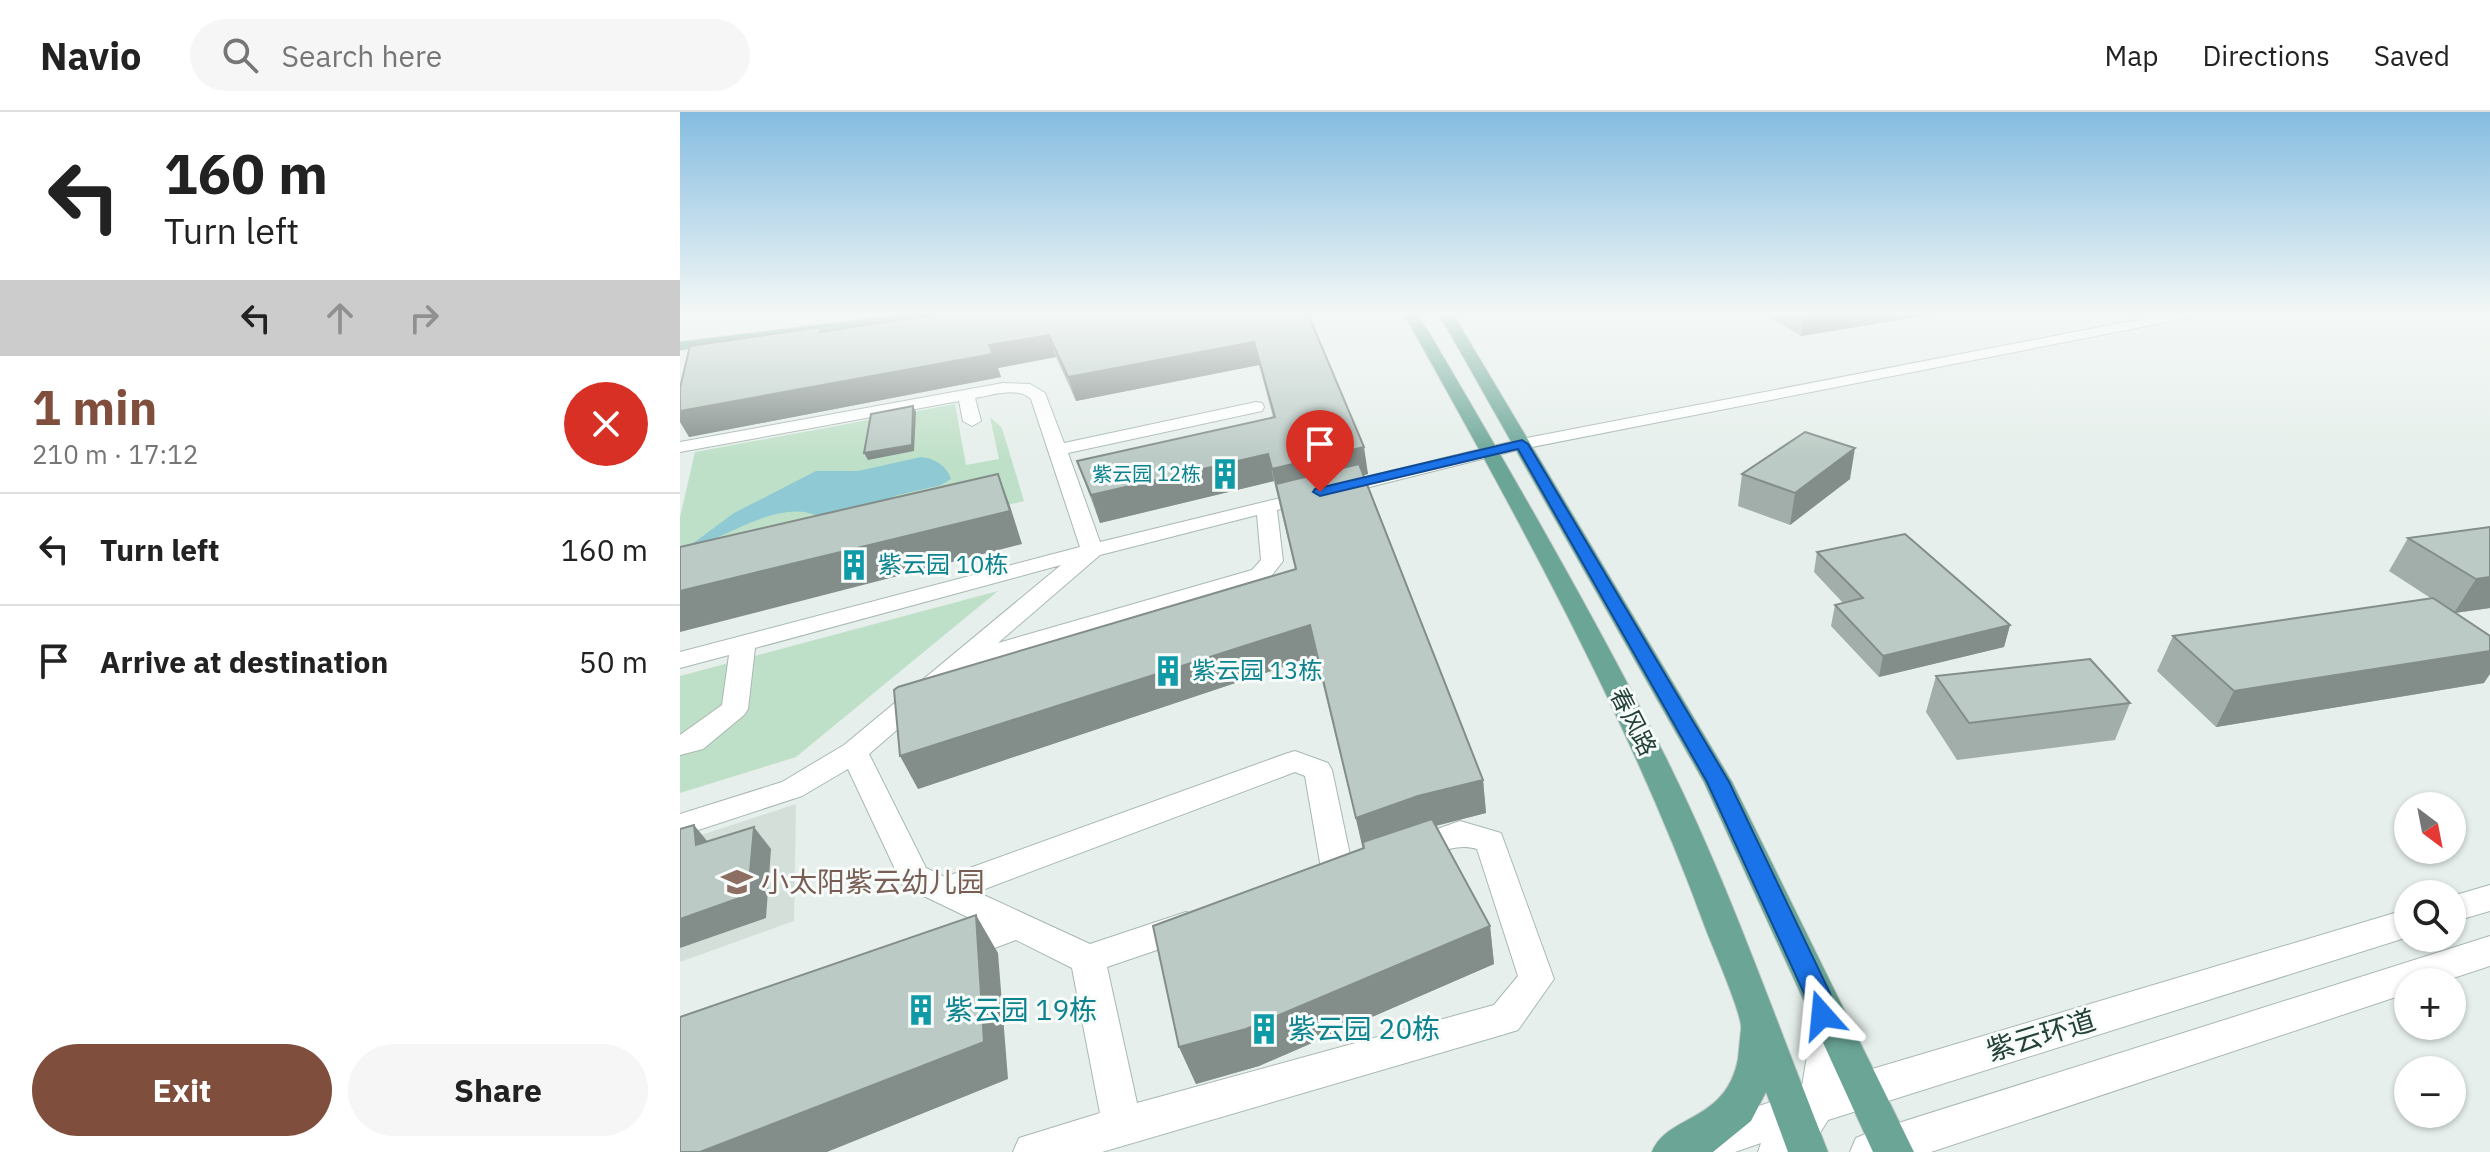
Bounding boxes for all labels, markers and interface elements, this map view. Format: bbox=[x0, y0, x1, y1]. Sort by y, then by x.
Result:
search box bbox=[190, 19, 750, 91]
text: Navio bbox=[40, 31, 142, 80]
icon: search bbox=[218, 33, 262, 77]
text: Search here bbox=[282, 36, 442, 75]
text: Map bbox=[2104, 37, 2158, 74]
text: Directions bbox=[2202, 37, 2330, 74]
text: Saved bbox=[2374, 37, 2450, 74]
text: 160 m bbox=[164, 137, 328, 209]
icon: left bbox=[32, 144, 136, 248]
text: Turn left bbox=[164, 207, 299, 254]
icon: left bbox=[234, 296, 278, 340]
icon: ahead bbox=[318, 296, 362, 340]
icon: right bbox=[402, 296, 446, 340]
text: 1 min bbox=[32, 376, 157, 438]
button: close bbox=[564, 382, 648, 466]
pin bbox=[1286, 410, 1354, 492]
icon: arrive bbox=[1298, 422, 1342, 466]
text: 210 m · 17:12 bbox=[32, 437, 198, 471]
building icon: 紫云园 12栋 bbox=[1208, 457, 1242, 491]
place label: 紫云园 12栋 bbox=[1092, 460, 1201, 487]
icon: left bbox=[32, 527, 76, 571]
text: Turn left bbox=[100, 530, 219, 569]
text: 160 m bbox=[561, 530, 648, 569]
building icon: 紫云园 10栋 bbox=[837, 548, 871, 582]
place label: 紫云园 10栋 bbox=[878, 548, 1008, 580]
icon: arrive bbox=[32, 639, 76, 683]
text: Arrive at destination bbox=[100, 642, 388, 681]
text: 50 m bbox=[579, 642, 648, 681]
building icon: 紫云园 13栋 bbox=[1151, 654, 1185, 688]
place label: 紫云园 13栋 bbox=[1192, 654, 1322, 686]
street label: 春风路 bbox=[1603, 682, 1664, 761]
north arrow bbox=[2394, 792, 2466, 864]
map controls bbox=[2394, 792, 2466, 1128]
place label: 小太阳紫云幼儿园 bbox=[761, 863, 985, 900]
school or university icon: 小太阳紫云幼儿园 bbox=[720, 865, 754, 899]
button: search bbox=[2394, 880, 2466, 952]
button: + bbox=[2394, 968, 2466, 1040]
position arrow bbox=[1780, 973, 1864, 1057]
place label: 紫云园 19栋 bbox=[945, 991, 1097, 1028]
building icon: 紫云园 19栋 bbox=[904, 993, 938, 1027]
street label: 紫云环道 bbox=[1982, 1000, 2100, 1069]
place label: 紫云园 20栋 bbox=[1288, 1010, 1440, 1047]
building icon: 紫云园 20栋 bbox=[1247, 1012, 1281, 1046]
button: Exit bbox=[32, 1044, 332, 1136]
button: Share bbox=[348, 1044, 648, 1136]
button: − bbox=[2394, 1056, 2466, 1128]

